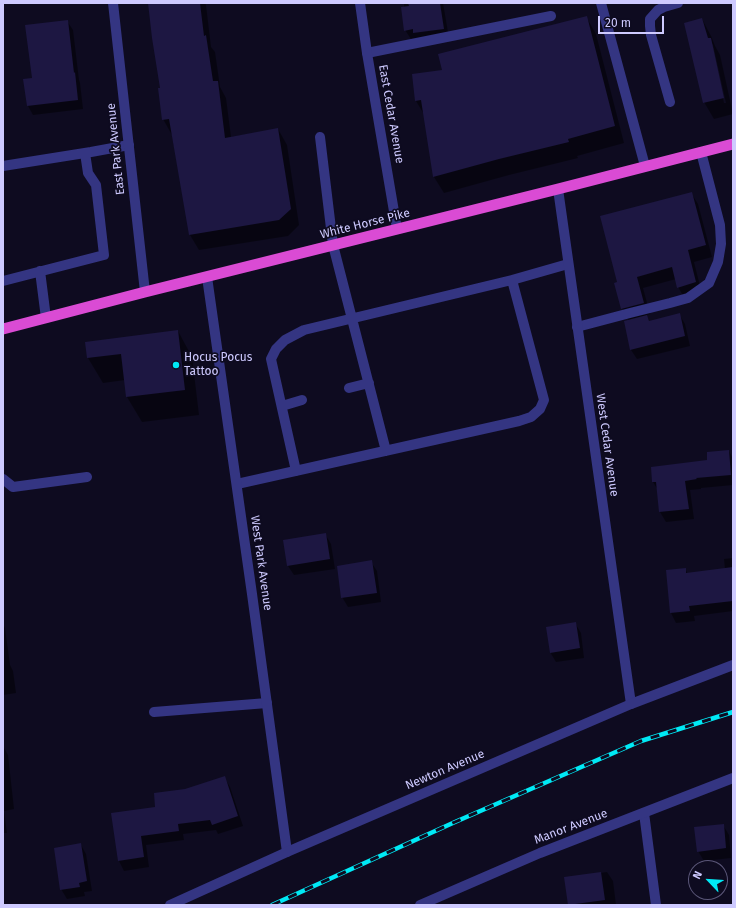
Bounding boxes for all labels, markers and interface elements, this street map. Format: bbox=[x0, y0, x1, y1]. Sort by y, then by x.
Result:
scale bar bbox=[600, 8, 666, 34]
text: 20 m bbox=[605, 16, 631, 30]
street label: East Cedar Avenue bbox=[375, 63, 407, 165]
street label: East Park Avenue bbox=[104, 102, 128, 196]
street label: White Horse Pike bbox=[319, 206, 411, 242]
place label: Hocus Pocus Tattoo bbox=[184, 351, 252, 379]
marker: Hocus Pocus Tattoo bbox=[171, 360, 181, 370]
street label: West Cedar Avenue bbox=[593, 393, 621, 497]
street label: West Park Avenue bbox=[247, 514, 275, 612]
street label: Newton Avenue bbox=[403, 747, 487, 793]
street label: Manor Avenue bbox=[532, 806, 610, 848]
north arrow bbox=[688, 860, 728, 900]
text: N bbox=[690, 869, 705, 881]

